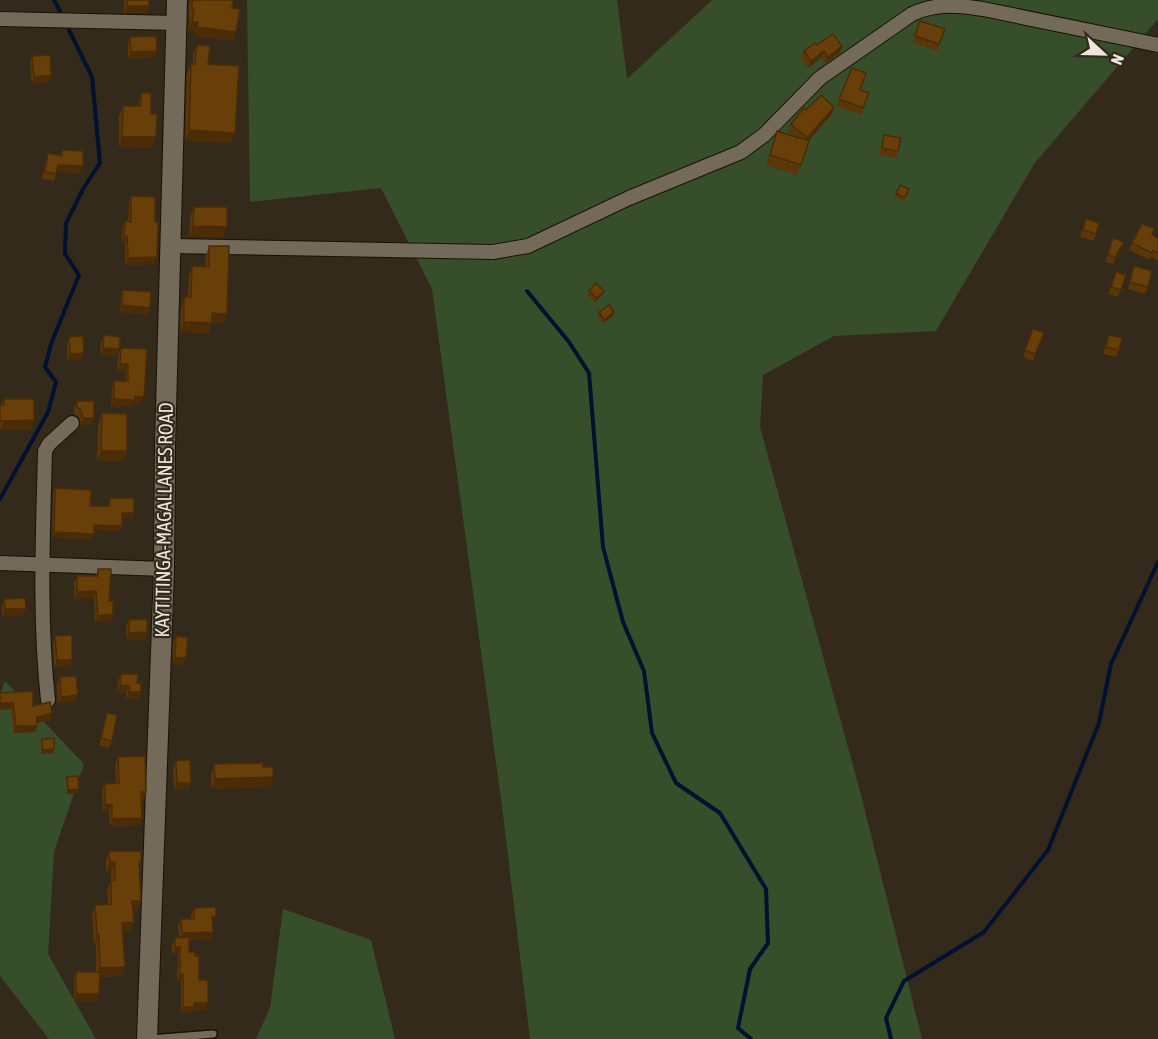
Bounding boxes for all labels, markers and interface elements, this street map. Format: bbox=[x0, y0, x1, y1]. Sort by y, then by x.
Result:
north arrow bbox=[1074, 24, 1134, 84]
text: N bbox=[1108, 52, 1128, 67]
street label: KAYTITINGA-MAGALLANES ROAD bbox=[150, 402, 177, 638]

